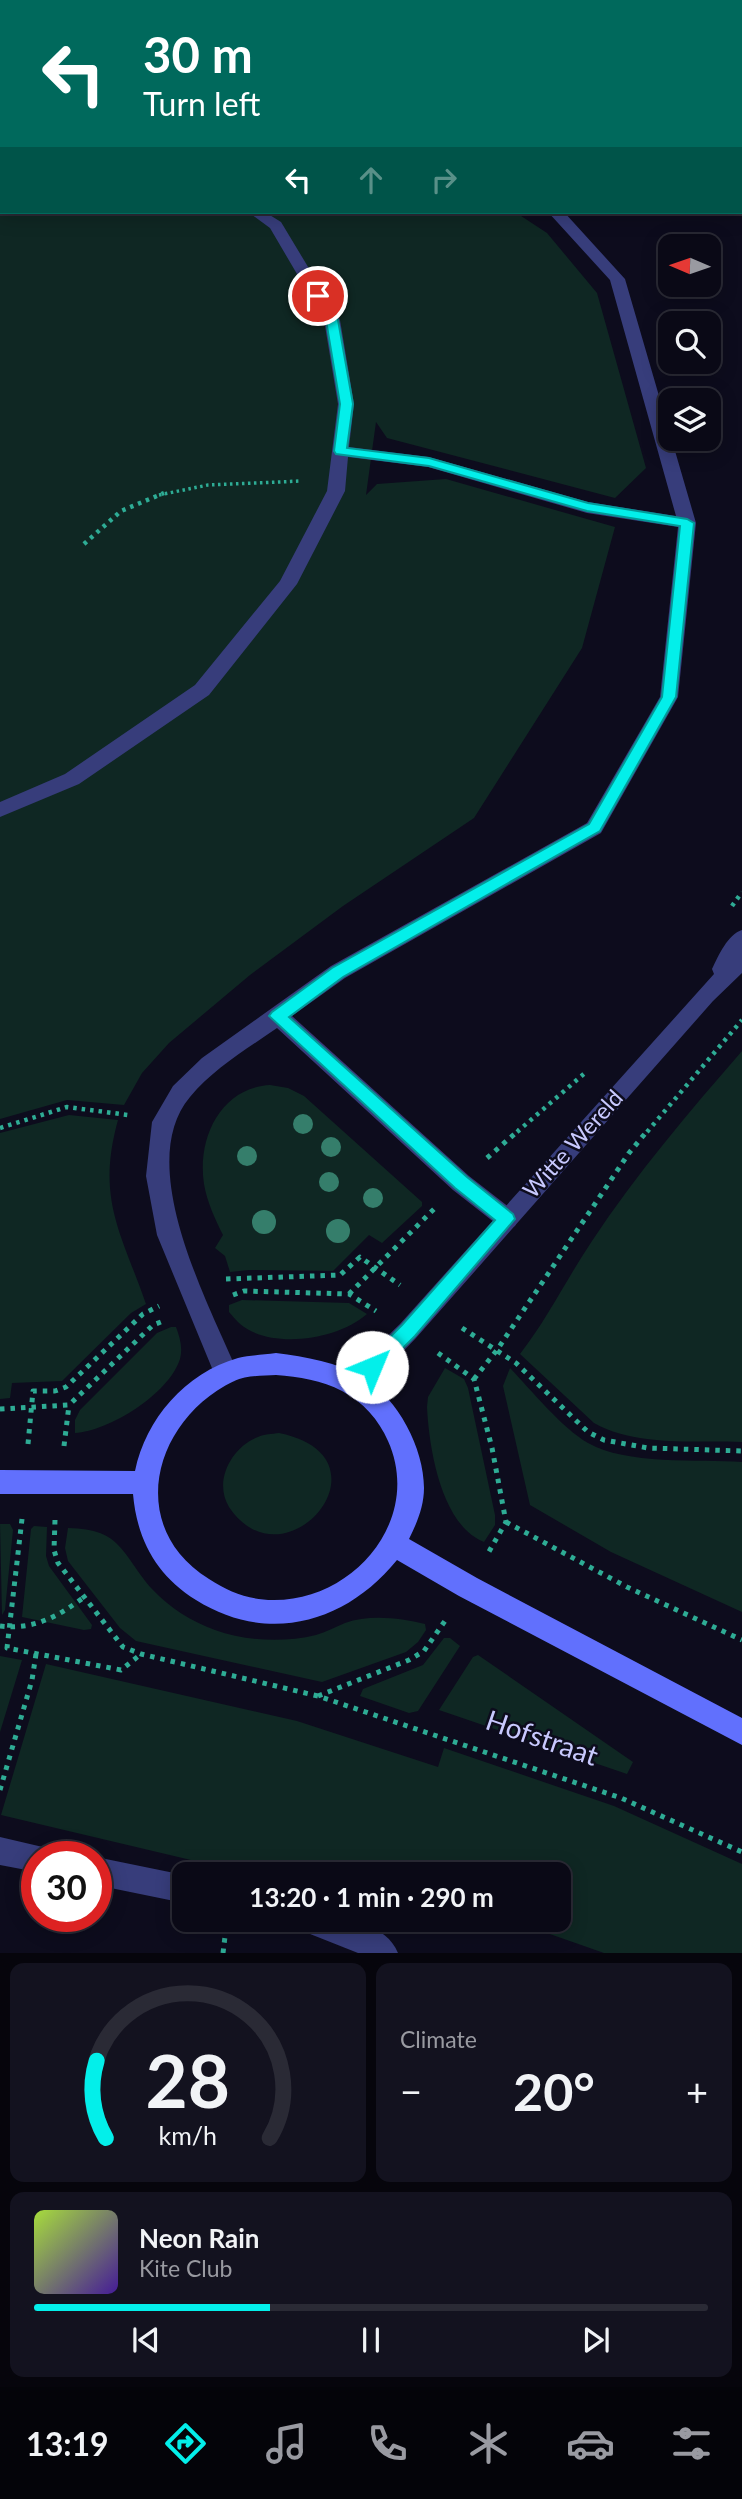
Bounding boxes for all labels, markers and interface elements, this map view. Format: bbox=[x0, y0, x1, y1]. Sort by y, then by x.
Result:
text: 30 m bbox=[143, 25, 253, 83]
icon: left bbox=[28, 28, 119, 119]
text: Turn left bbox=[143, 84, 260, 123]
icon: left bbox=[279, 161, 317, 199]
icon: ahead bbox=[352, 161, 390, 199]
icon: right bbox=[425, 161, 463, 199]
north arrow bbox=[658, 234, 721, 298]
map controls bbox=[658, 234, 721, 451]
pin bbox=[288, 266, 348, 326]
icon: arrive bbox=[299, 277, 337, 315]
button: search bbox=[658, 311, 721, 374]
button: layers bbox=[658, 388, 721, 451]
street label: Witte Wereld bbox=[516, 1084, 628, 1203]
position arrow bbox=[335, 1330, 409, 1404]
street label: Hofstraat bbox=[482, 1702, 603, 1772]
speed limit sign: 30 bbox=[21, 1841, 112, 1932]
text: 13:20 · 1 min · 290 m bbox=[249, 1881, 494, 1913]
text: Climate bbox=[400, 2025, 477, 2053]
text: 28 bbox=[146, 2037, 230, 2125]
text: 20° bbox=[513, 2060, 595, 2122]
text: − bbox=[400, 2068, 422, 2114]
text: + bbox=[686, 2068, 708, 2114]
text: km/h bbox=[159, 2120, 217, 2150]
text: Neon Rain bbox=[139, 2222, 259, 2254]
text: Kite Club bbox=[139, 2254, 232, 2282]
icon: previous bbox=[127, 2321, 165, 2359]
icon: pause bbox=[352, 2321, 390, 2359]
icon: next bbox=[577, 2321, 615, 2359]
icon: directions bbox=[161, 2419, 210, 2468]
icon: music bbox=[262, 2419, 311, 2468]
icon: phone bbox=[363, 2419, 412, 2468]
icon: climate bbox=[464, 2419, 513, 2468]
icon: car bbox=[566, 2419, 615, 2468]
icon: filters bbox=[667, 2419, 716, 2468]
text: 13:19 bbox=[26, 2424, 109, 2463]

